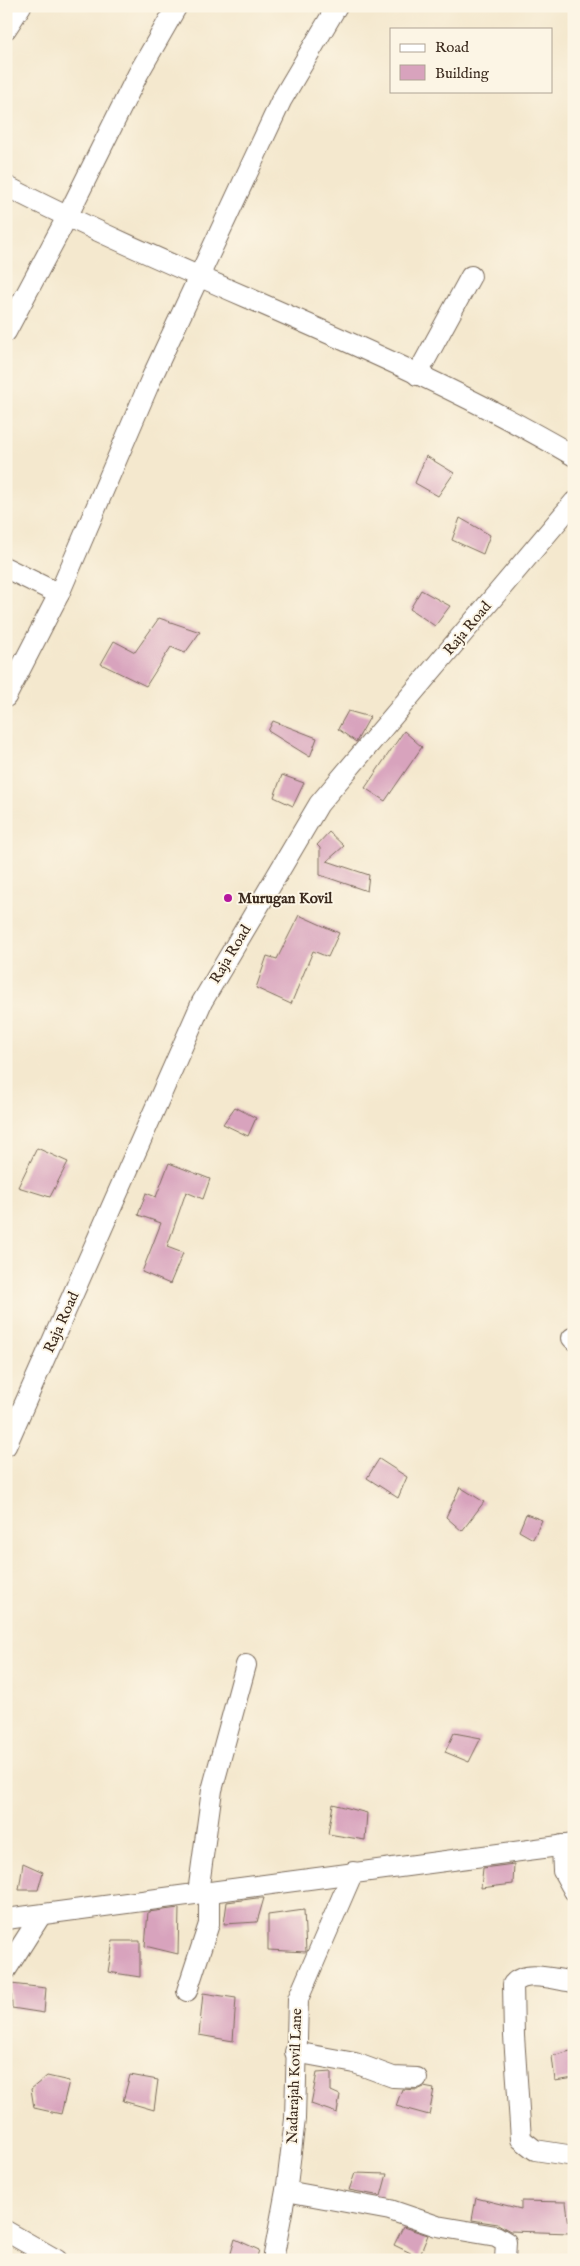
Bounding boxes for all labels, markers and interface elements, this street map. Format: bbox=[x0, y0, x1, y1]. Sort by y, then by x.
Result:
legend bbox=[390, 28, 552, 92]
text: Road bbox=[435, 38, 470, 57]
text: Building bbox=[435, 64, 490, 83]
street label: Raja Road bbox=[439, 597, 496, 659]
place label: Murugan Kovil bbox=[238, 889, 333, 908]
marker: Murugan Kovil bbox=[222, 892, 234, 904]
street label: Raja Road bbox=[206, 921, 256, 987]
street label: Raja Road bbox=[40, 1288, 84, 1356]
street label: Nadarajah Kovil Lane bbox=[283, 2008, 306, 2144]

